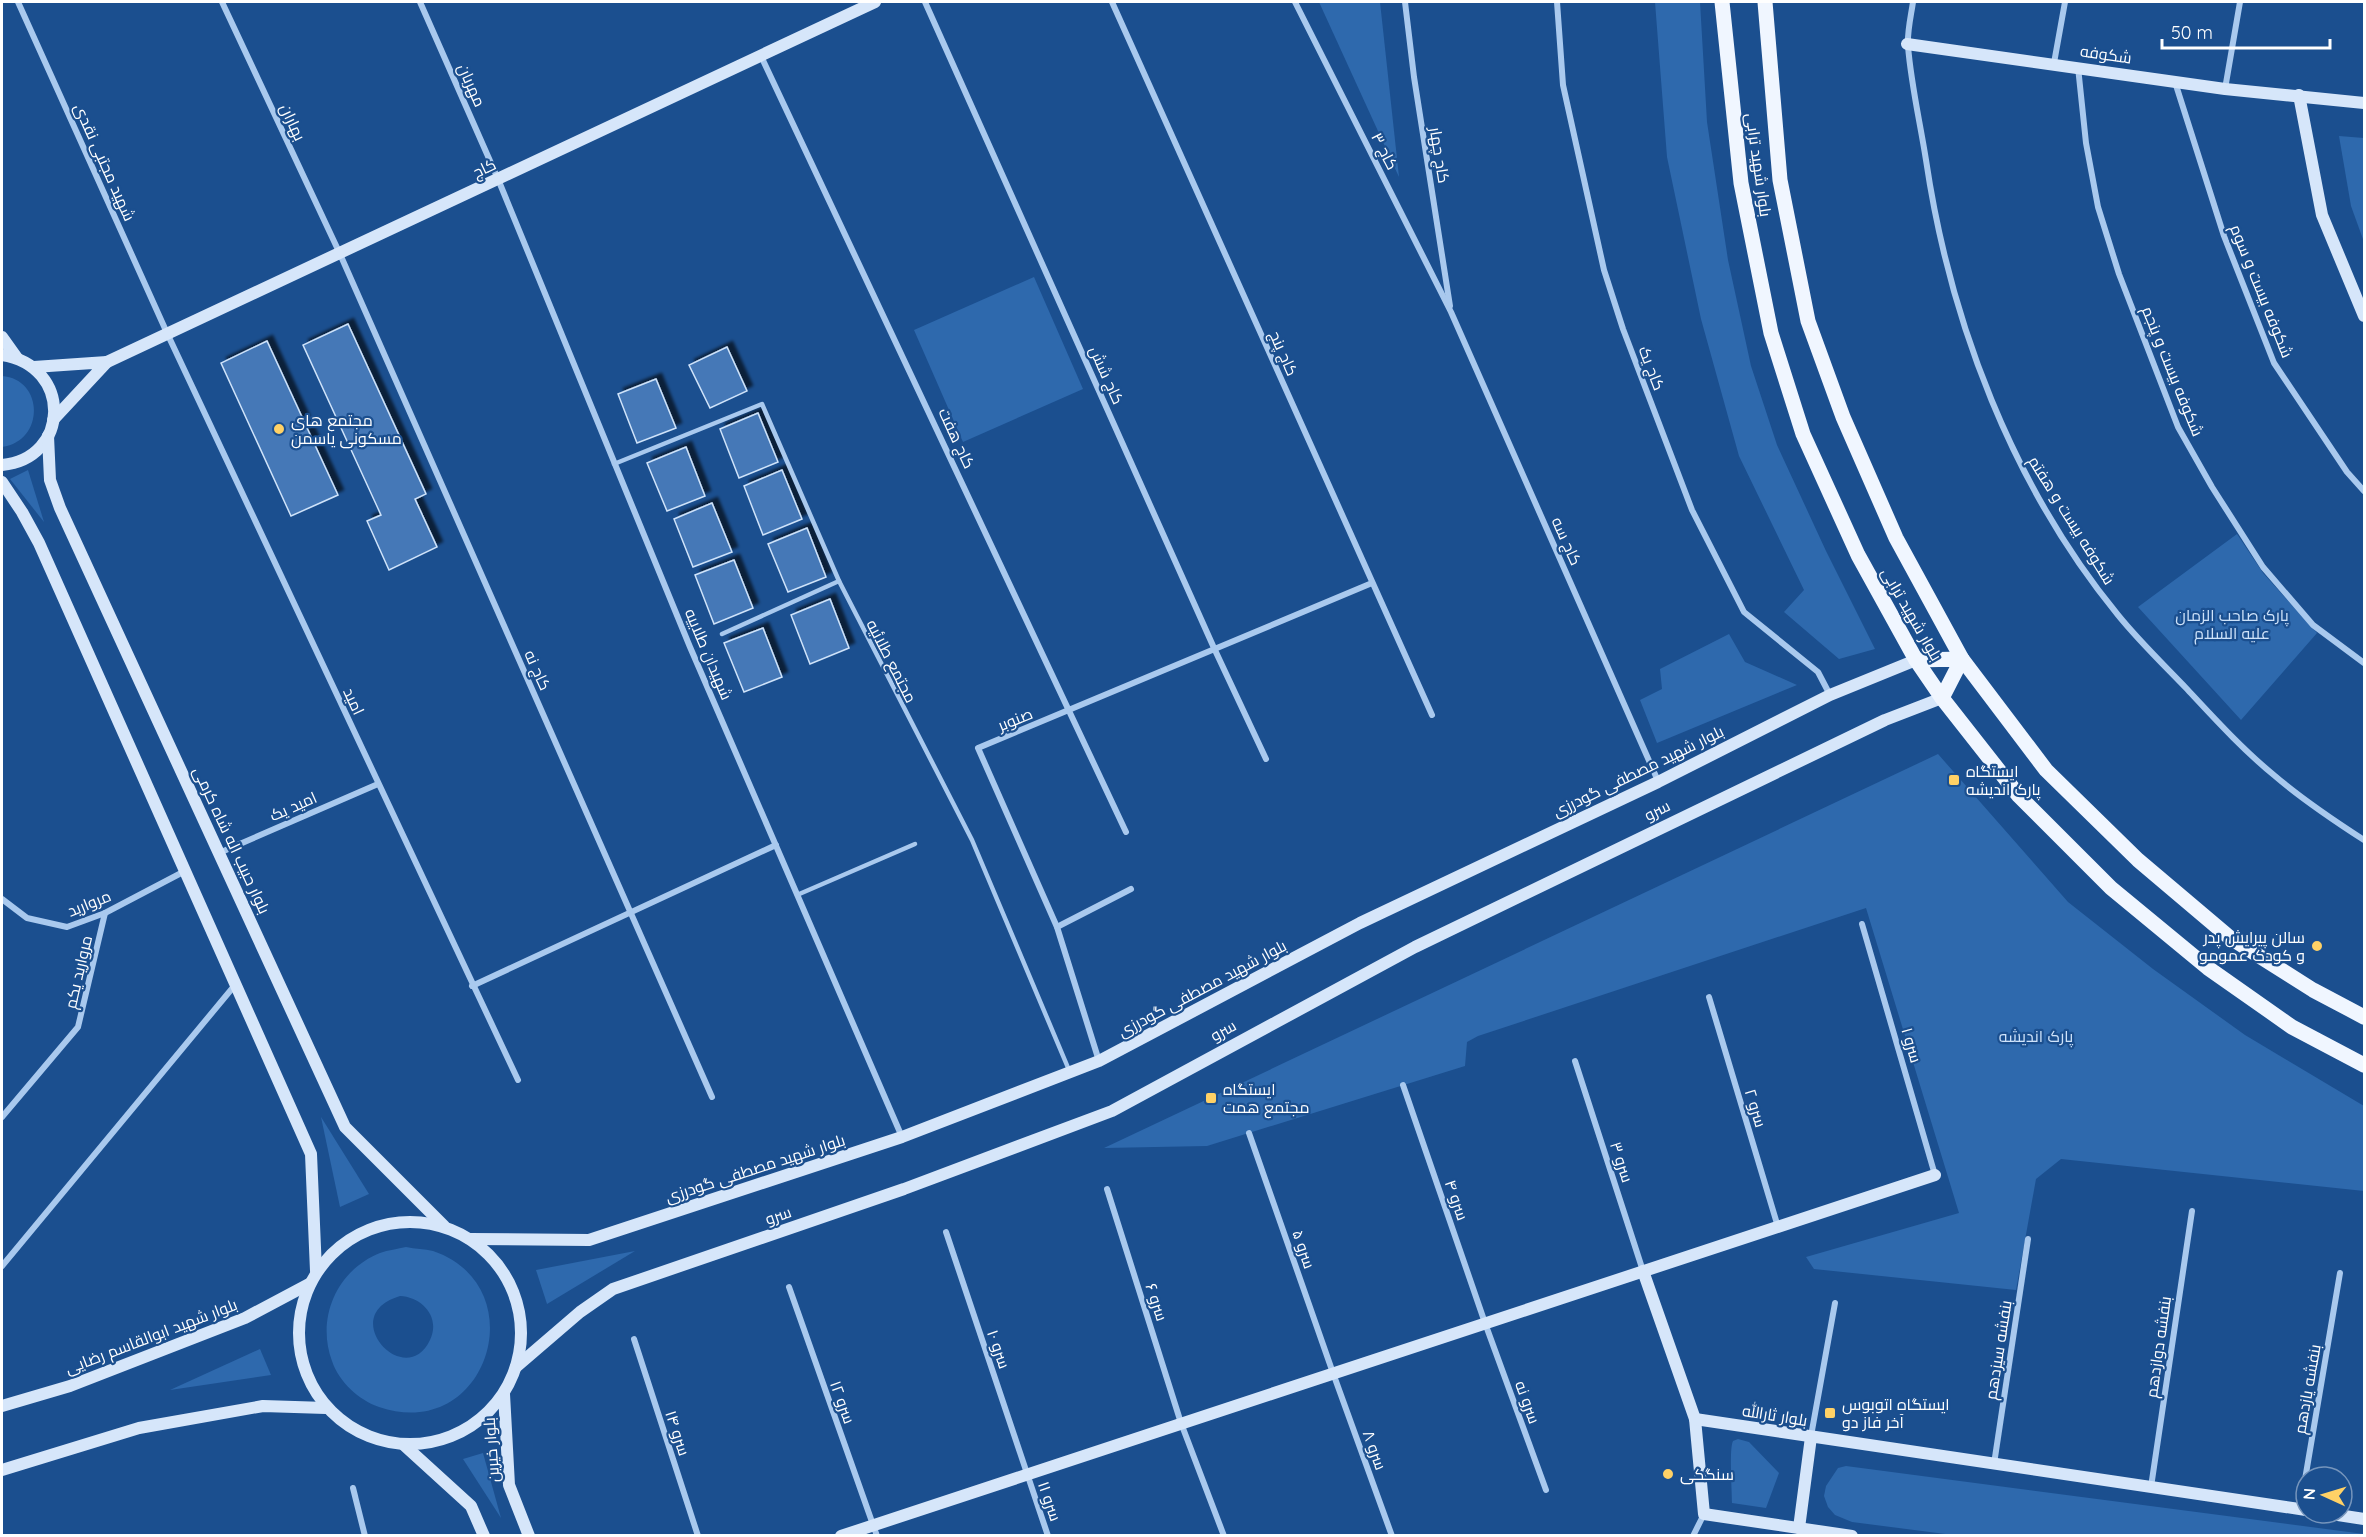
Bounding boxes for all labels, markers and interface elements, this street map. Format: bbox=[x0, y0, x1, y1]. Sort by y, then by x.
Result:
scale bar bbox=[2162, 12, 2330, 50]
text: 50 m bbox=[2171, 21, 2213, 44]
street label: شکوفه bbox=[2079, 40, 2133, 68]
street label: مهربان bbox=[453, 60, 490, 110]
street label: شهید مجتبی نقدی bbox=[69, 100, 140, 224]
street label: بهاران bbox=[275, 100, 310, 144]
street label: بلوار شهید ترابی bbox=[1741, 112, 1776, 218]
street label: کاج چهار bbox=[1424, 124, 1454, 185]
street label: کاج ۳ bbox=[1365, 129, 1403, 174]
street label: کاج bbox=[469, 154, 500, 184]
street label: شکوفه بیست و سوم bbox=[2224, 221, 2298, 361]
street label: شکوفه بیست و پنجم bbox=[2136, 303, 2208, 440]
street label: کاج پنج bbox=[1263, 327, 1303, 380]
street label: کاج شش bbox=[1084, 343, 1129, 408]
street label: کاج یک bbox=[1633, 343, 1670, 394]
street label: کاج هفت bbox=[933, 405, 980, 472]
place label: مجتمع های مسکونی یاسمن bbox=[291, 410, 402, 449]
marker: مجتمع های مسکونی یاسمن bbox=[272, 422, 286, 436]
street label: شکوفه بیست و هفتم bbox=[2023, 452, 2120, 589]
street label: کاج سه bbox=[1546, 514, 1586, 569]
street label: بلوار شهید ترابی bbox=[1876, 564, 1947, 665]
street label: شهیدان طلاییه bbox=[680, 605, 737, 703]
park label: پارک صاحب الزمان علیه السلام bbox=[2175, 605, 2289, 645]
street label: مجتمع طلائیه bbox=[861, 616, 922, 707]
street label: کاج نه bbox=[519, 647, 556, 694]
street label: امید bbox=[339, 684, 369, 718]
street label: صنوبر bbox=[994, 703, 1036, 735]
street label: بلوار شهید مصطفی گودرزی bbox=[1549, 721, 1727, 822]
place label: ایستگاه پارک اندیشه bbox=[1966, 761, 2041, 801]
street label: بلوار حبیب اله شاه کرمی bbox=[188, 763, 275, 917]
marker: ایستگاه پارک اندیشه bbox=[1947, 773, 1961, 787]
street label: امید یک bbox=[266, 787, 320, 825]
street label: سرو bbox=[1641, 795, 1673, 825]
street label: مروارید bbox=[64, 885, 114, 921]
place label: سالن پیرایش پدر و کودک عمومو bbox=[2199, 927, 2305, 965]
street label: مروارید یکم bbox=[60, 933, 98, 1011]
street label: بلوار شهید مصطفی گودرزی bbox=[1114, 935, 1290, 1042]
marker: سالن پیرایش پدر و کودک عمومو bbox=[2310, 939, 2324, 953]
street label: سرو bbox=[1207, 1015, 1239, 1045]
street label: سرو ۱ bbox=[1897, 1025, 1927, 1065]
park label: پارک اندیشه bbox=[1999, 1026, 2074, 1048]
place label: ایستگاه مجتمع همت bbox=[1223, 1079, 1310, 1119]
street label: سرو ۲ bbox=[1741, 1086, 1771, 1130]
marker: ایستگاه مجتمع همت bbox=[1204, 1091, 1218, 1105]
street label: بلوار شهید مصطفی گودرزی bbox=[663, 1129, 848, 1207]
street label: سرو ۳ bbox=[1606, 1139, 1638, 1185]
street label: سرو ۴ bbox=[1441, 1177, 1473, 1223]
street label: سرو bbox=[762, 1201, 794, 1229]
street label: سرو ۵ bbox=[1288, 1227, 1320, 1271]
street label: سرو ۶ bbox=[1142, 1281, 1172, 1323]
street label: بلوار شهید ابوالقاسم رضایی bbox=[62, 1294, 241, 1380]
street label: بنفشه دوازدهم bbox=[2141, 1295, 2177, 1399]
street label: بنفشه سیزدهم bbox=[1980, 1299, 2018, 1401]
street label: سرو ۱۰ bbox=[983, 1327, 1015, 1371]
street label: بنفشه یازدهم bbox=[2289, 1343, 2327, 1436]
street label: سرو ۱۲ bbox=[826, 1378, 860, 1426]
street label: سرو نه bbox=[1511, 1378, 1545, 1426]
place label: ایستگاه اتوبوس آخر فاز دو bbox=[1842, 1394, 1950, 1432]
street label: بلوار ثارالله bbox=[1741, 1400, 1809, 1430]
marker: ایستگاه اتوبوس آخر فاز دو bbox=[1823, 1406, 1837, 1420]
street label: سرو ۱۴ bbox=[661, 1408, 695, 1458]
street label: بلوار خیرین bbox=[479, 1417, 504, 1483]
street label: سرو ۸ bbox=[1359, 1427, 1391, 1473]
place label: سنگکی bbox=[1680, 1464, 1734, 1485]
north arrow bbox=[2294, 1465, 2354, 1525]
marker: سنگکی bbox=[1661, 1467, 1675, 1481]
street label: سرو ۱۱ bbox=[1034, 1478, 1066, 1524]
text: N bbox=[2299, 1487, 2319, 1501]

